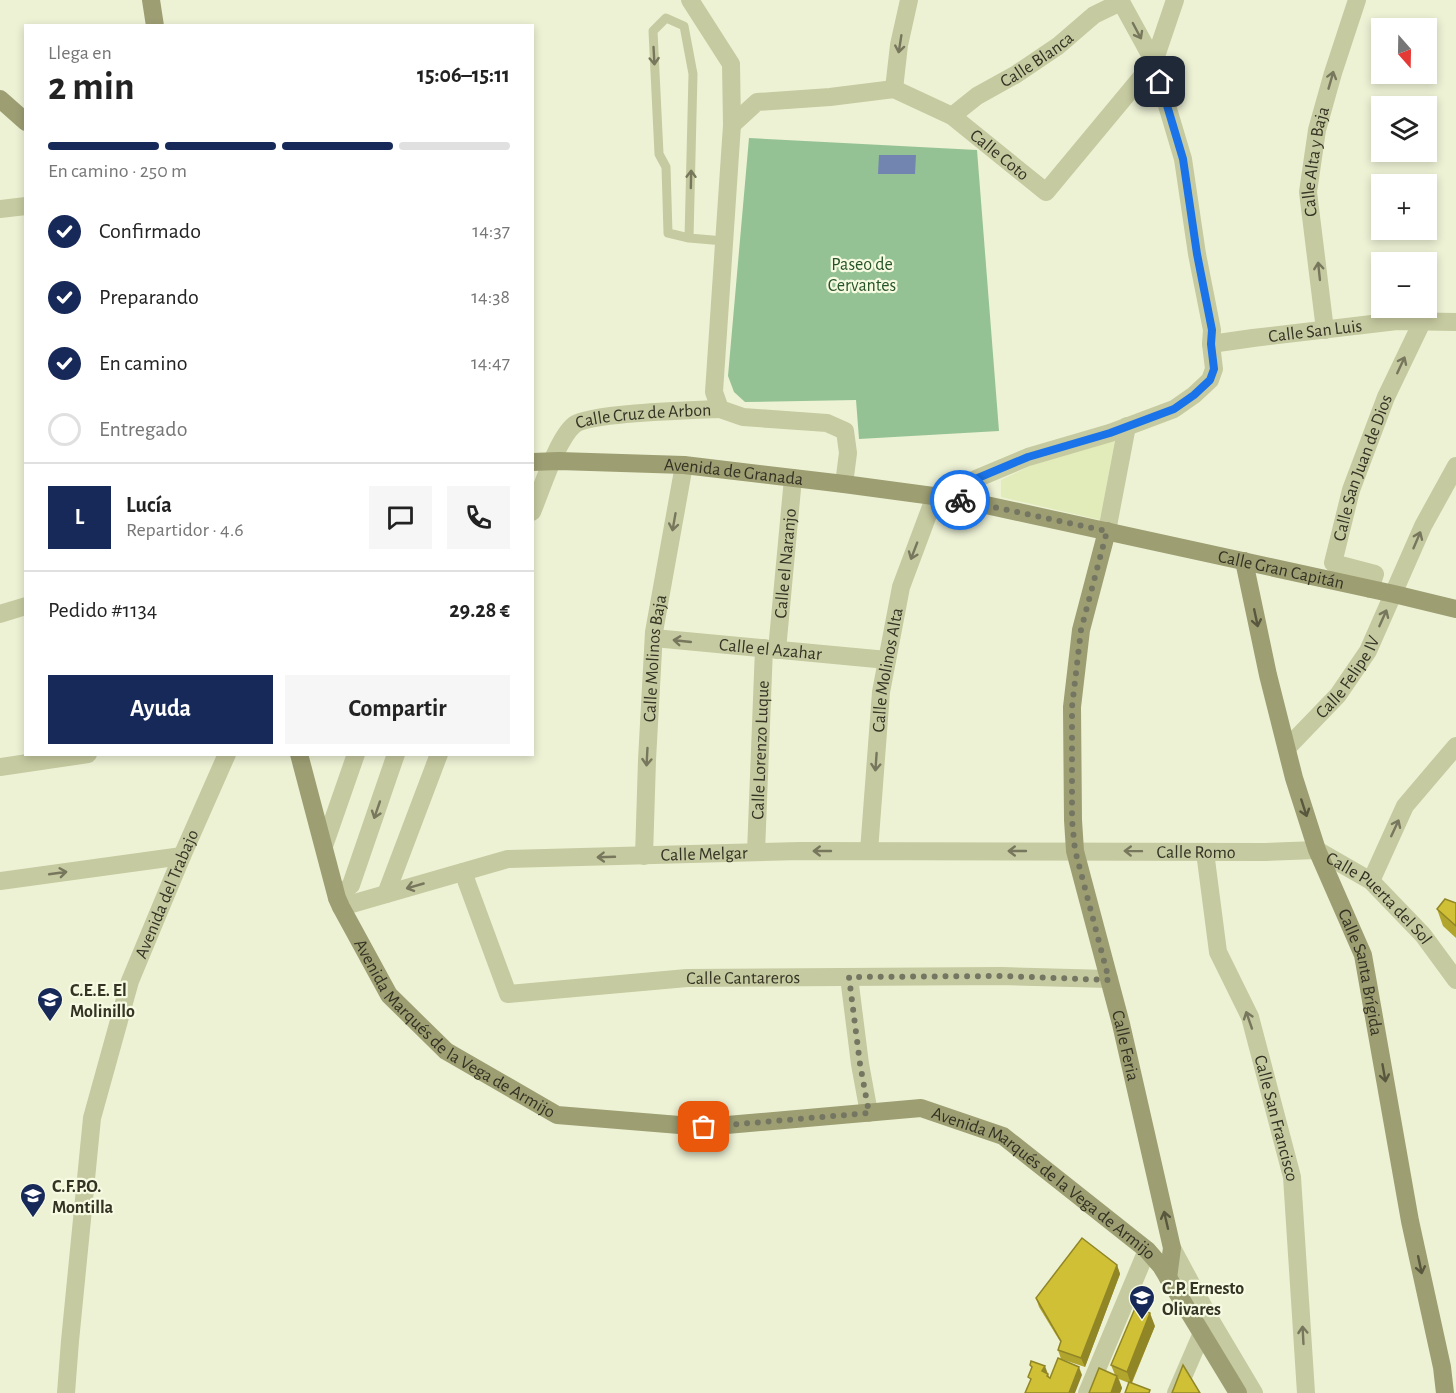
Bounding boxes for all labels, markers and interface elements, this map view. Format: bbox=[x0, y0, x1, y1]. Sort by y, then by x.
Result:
north arrow bbox=[1371, 18, 1437, 84]
map controls bbox=[1371, 18, 1437, 318]
one-way arrow bbox=[1131, 22, 1143, 39]
street label: Calle Blanca bbox=[997, 29, 1077, 91]
one-way arrow bbox=[894, 34, 905, 54]
text: Llega en bbox=[48, 43, 112, 63]
one-way arrow bbox=[649, 45, 660, 65]
pin bbox=[1134, 56, 1185, 107]
text: 15:06–15:11 bbox=[417, 64, 510, 86]
icon: home bbox=[1143, 65, 1176, 98]
text: 2 min bbox=[48, 68, 135, 107]
one-way arrow bbox=[1326, 71, 1337, 90]
button: layers bbox=[1371, 96, 1437, 162]
street label: Calle Alta y Baja bbox=[1300, 105, 1333, 218]
street label: Calle Coto bbox=[966, 126, 1032, 185]
text: En camino · 250 m bbox=[48, 161, 187, 181]
one-way arrow bbox=[685, 170, 697, 190]
button: + bbox=[1371, 174, 1437, 240]
icon: check bbox=[48, 215, 81, 248]
text: Confirmado bbox=[99, 220, 201, 242]
text: 14:37 bbox=[472, 221, 510, 241]
button: − bbox=[1371, 252, 1437, 318]
park label: Paseo de Cervantes bbox=[828, 256, 896, 295]
one-way arrow bbox=[1313, 262, 1324, 282]
icon: check bbox=[48, 281, 81, 314]
text: Preparando bbox=[99, 286, 199, 308]
text: 14:38 bbox=[471, 287, 510, 307]
street label: Calle San Luis bbox=[1267, 317, 1363, 346]
icon: check bbox=[48, 347, 81, 380]
text: En camino bbox=[99, 352, 188, 374]
text: 14:47 bbox=[471, 353, 510, 373]
one-way arrow bbox=[1396, 357, 1408, 375]
street label: Calle San Juan de Dios bbox=[1331, 392, 1396, 543]
street label: Calle Cruz de Arbon bbox=[573, 401, 712, 433]
text: Entregado bbox=[99, 418, 188, 440]
street label: Avenida de Granada bbox=[664, 456, 804, 489]
courier bbox=[930, 470, 990, 530]
icon: bike bbox=[944, 484, 977, 517]
button: chat bbox=[369, 486, 432, 549]
button: phone bbox=[447, 486, 510, 549]
text: Lucía bbox=[126, 494, 172, 516]
text: L bbox=[75, 506, 84, 528]
street label: Calle el Naranjo bbox=[772, 507, 800, 619]
one-way arrow bbox=[668, 512, 679, 532]
text: Repartidor · 4.6 bbox=[126, 520, 244, 540]
one-way arrow bbox=[1412, 532, 1423, 550]
one-way arrow bbox=[908, 541, 919, 560]
street label: Calle Gran Capitán bbox=[1216, 548, 1346, 593]
street label: Calle Molinos Baja bbox=[641, 593, 671, 723]
text: Pedido #1134 bbox=[48, 599, 157, 621]
text: 29.28 € bbox=[449, 599, 510, 621]
street label: Calle Molinos Alta bbox=[870, 606, 907, 733]
one-way arrow bbox=[1251, 608, 1262, 628]
one-way arrow bbox=[1378, 609, 1389, 627]
street label: Calle Felipe IV bbox=[1313, 632, 1384, 722]
one-way arrow bbox=[673, 635, 693, 646]
street label: Calle el Azahar bbox=[718, 636, 823, 664]
button: Ayuda bbox=[48, 675, 273, 744]
button: Compartir bbox=[285, 675, 510, 744]
street label: Calle Lorenzo Luque bbox=[749, 680, 773, 820]
one-way arrow bbox=[642, 747, 653, 767]
one-way arrow bbox=[870, 752, 881, 772]
one-way arrow bbox=[1299, 798, 1310, 817]
one-way arrow bbox=[371, 800, 382, 819]
one-way arrow bbox=[1390, 819, 1402, 837]
street label: Avenida del Trabajo bbox=[132, 827, 203, 961]
street label: Calle Melgar bbox=[660, 844, 748, 865]
street label: Calle Romo bbox=[1157, 844, 1236, 862]
one-way arrow bbox=[812, 845, 832, 857]
one-way arrow bbox=[1007, 845, 1027, 857]
one-way arrow bbox=[1123, 845, 1143, 857]
street label: Calle Puerta del Sol bbox=[1323, 849, 1435, 948]
one-way arrow bbox=[596, 851, 616, 862]
one-way arrow bbox=[48, 867, 67, 878]
one-way arrow bbox=[405, 881, 424, 892]
street label: Calle Santa Brígida bbox=[1334, 906, 1385, 1037]
street label: Avenida Marqués de la Vega de Armijo bbox=[350, 936, 558, 1122]
street label: Calle Cantareros bbox=[686, 969, 800, 988]
place label: C.E.E. El Molinillo bbox=[70, 982, 135, 1021]
school or university icon: C.E.E. El Molinillo bbox=[35, 985, 65, 1023]
street label: Calle Feria bbox=[1108, 1008, 1142, 1083]
one-way arrow bbox=[1243, 1011, 1254, 1030]
street label: Calle San Francisco bbox=[1250, 1053, 1300, 1182]
one-way arrow bbox=[1378, 1063, 1389, 1082]
pin bbox=[678, 1101, 729, 1152]
street label: Avenida Marqués de la Vega de Armijo bbox=[929, 1104, 1159, 1263]
icon: bag bbox=[687, 1110, 720, 1143]
place label: C.F.P.O. Montilla bbox=[52, 1178, 114, 1217]
school or university icon: C.F.P.O. Montilla bbox=[18, 1181, 48, 1219]
one-way arrow bbox=[1159, 1211, 1171, 1230]
one-way arrow bbox=[1414, 1255, 1426, 1274]
place label: C.P. Ernesto Olivares bbox=[1162, 1280, 1244, 1319]
school or university icon: C.P. Ernesto Olivares bbox=[1127, 1283, 1157, 1321]
one-way arrow bbox=[1297, 1325, 1308, 1345]

